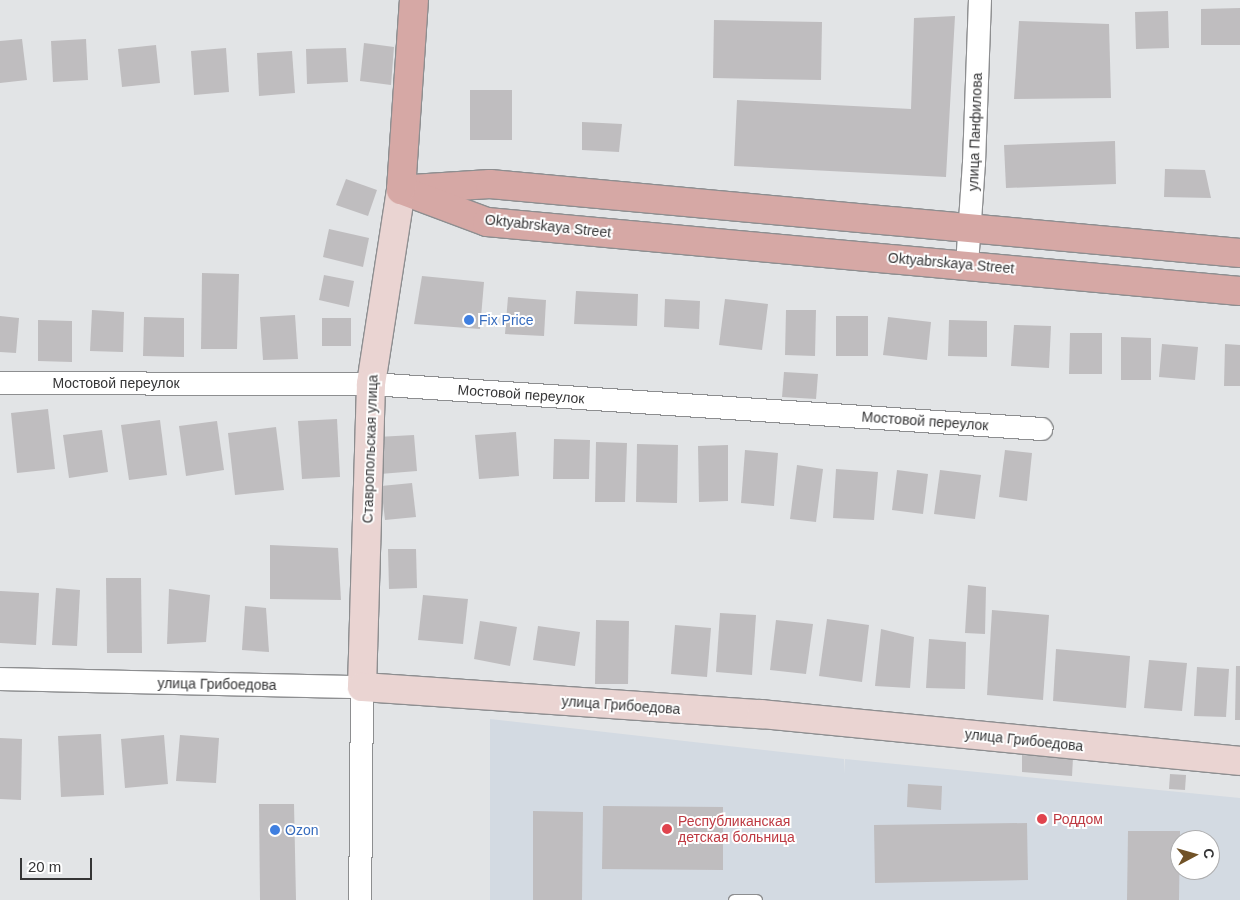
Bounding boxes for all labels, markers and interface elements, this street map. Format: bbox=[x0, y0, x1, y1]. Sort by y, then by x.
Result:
street label: улица Панфилова bbox=[965, 73, 985, 191]
street label: Oktyabrskaya Street bbox=[484, 211, 612, 241]
street label: Oktyabrskaya Street bbox=[887, 249, 1015, 277]
place label: Fix Price bbox=[479, 312, 533, 328]
marker: Fix Price bbox=[463, 314, 475, 326]
street label: Ставропольская улица bbox=[359, 374, 381, 524]
street label: Мостовой переулок bbox=[52, 375, 180, 391]
street label: Мостовой переулок bbox=[457, 381, 585, 407]
street label: Мостовой переулок bbox=[861, 408, 989, 434]
street label: улица Грибоедова bbox=[157, 675, 277, 693]
street label: улица Грибоедова bbox=[561, 692, 681, 718]
street label: улица Грибоедова bbox=[964, 725, 1084, 755]
place label: Роддом bbox=[1053, 811, 1103, 827]
marker: Роддом bbox=[1035, 812, 1049, 826]
place label: Республиканская детская больница bbox=[678, 813, 795, 846]
place label: Ozon bbox=[285, 822, 318, 838]
marker: Республиканская детская больница bbox=[660, 822, 674, 836]
marker: Ozon bbox=[269, 824, 281, 836]
north arrow bbox=[1170, 830, 1220, 880]
scale bar bbox=[22, 848, 95, 880]
text: С bbox=[1200, 848, 1217, 859]
text: 20 m bbox=[28, 858, 61, 875]

